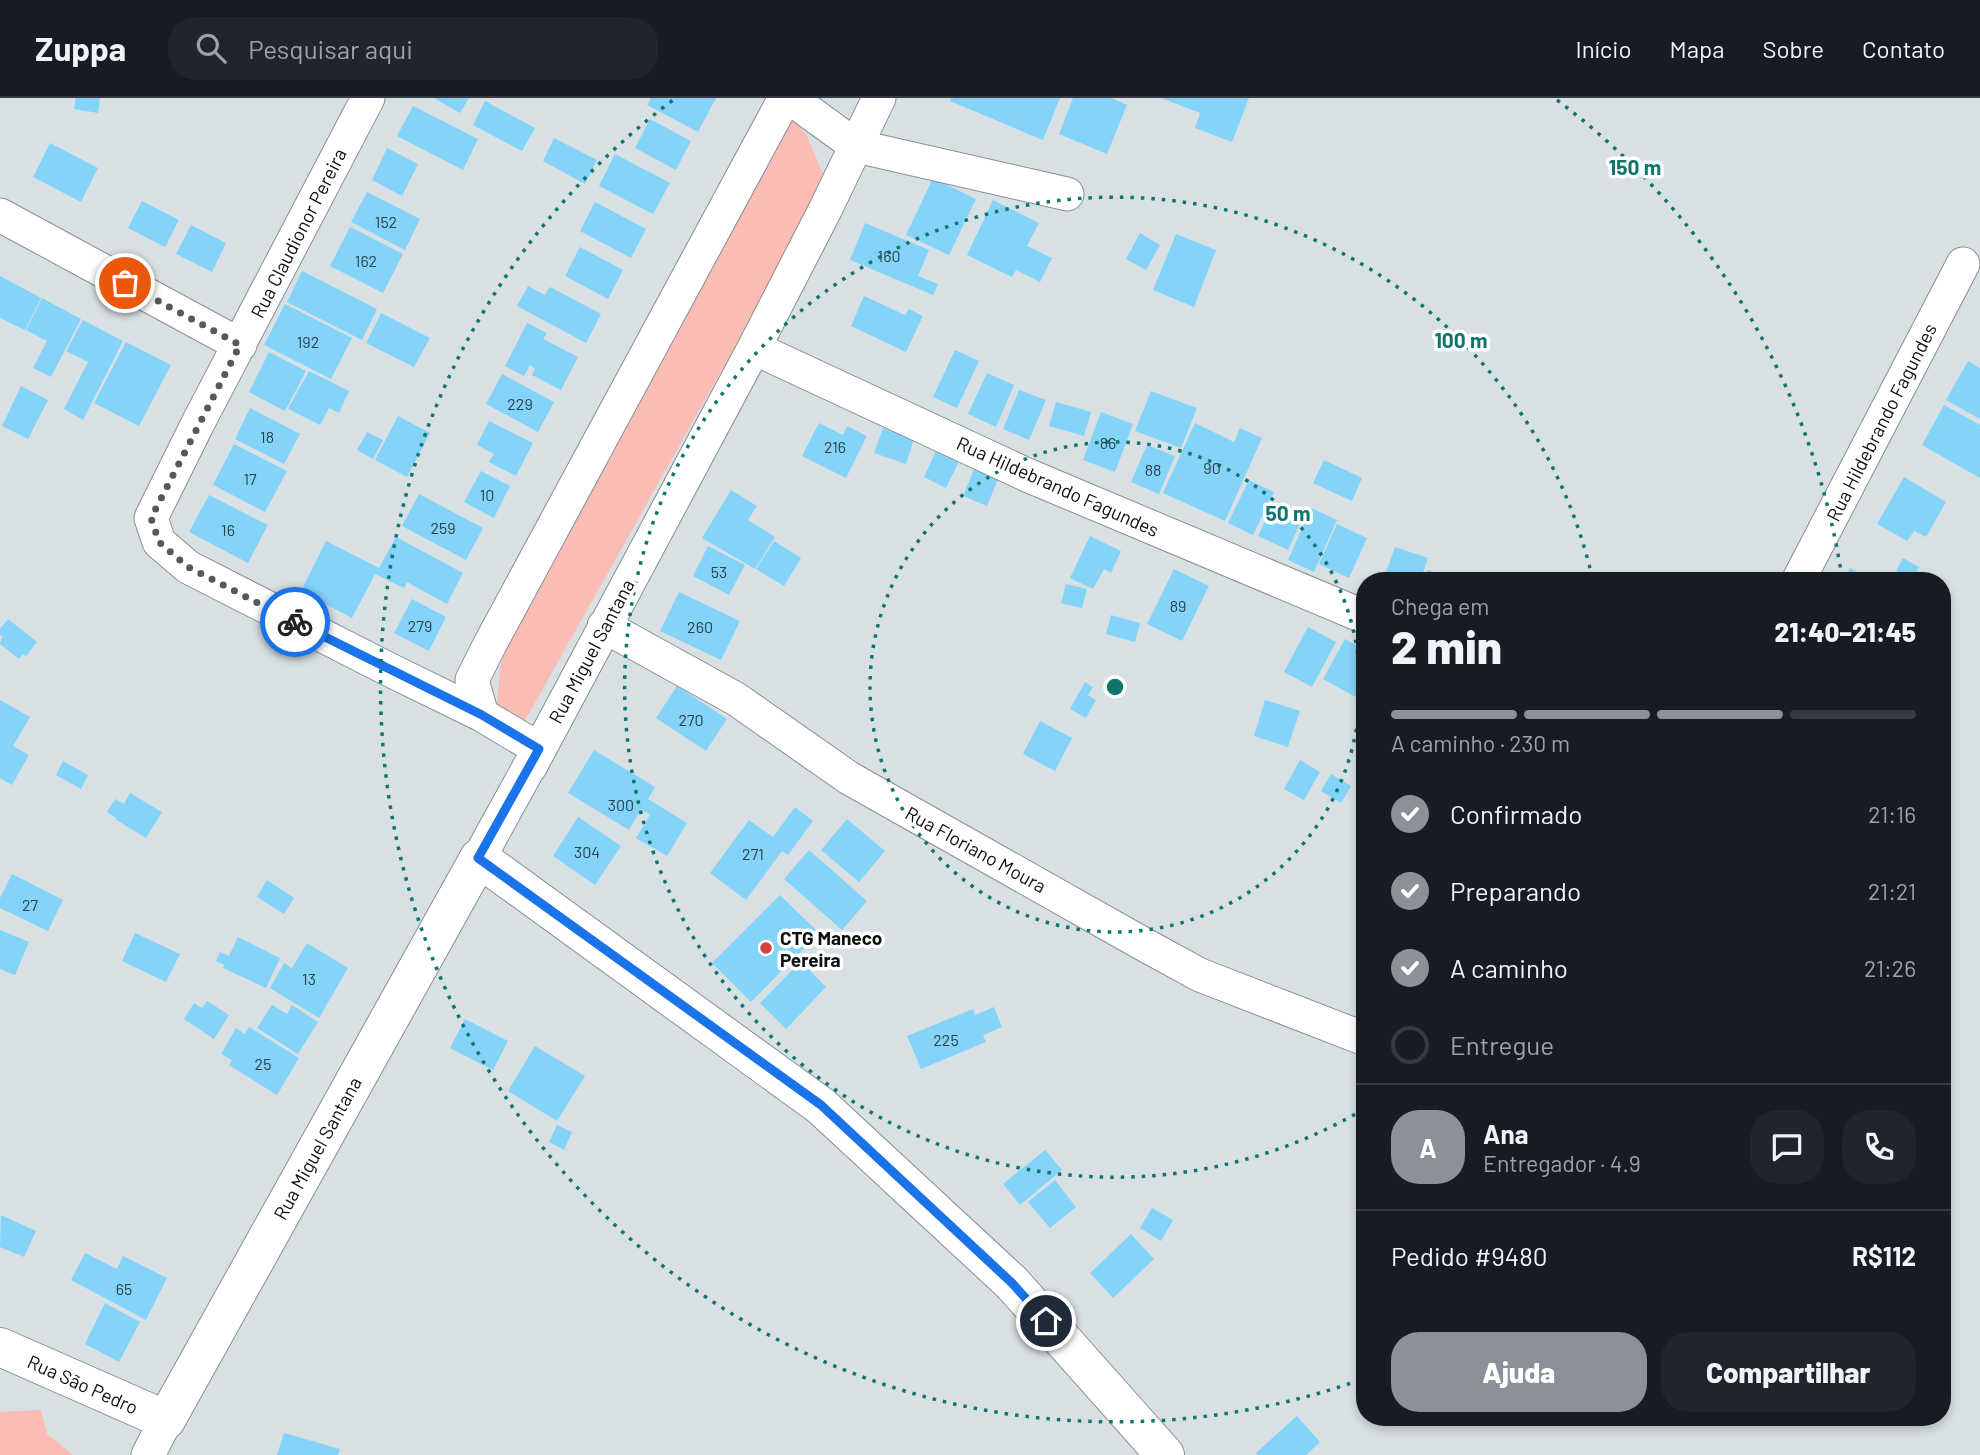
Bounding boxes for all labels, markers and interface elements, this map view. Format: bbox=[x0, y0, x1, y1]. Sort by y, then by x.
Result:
search box bbox=[168, 17, 658, 80]
text: Zuppa bbox=[35, 28, 126, 68]
icon: search bbox=[192, 29, 230, 67]
text: Pesquisar aqui bbox=[248, 33, 413, 64]
text: Início bbox=[1576, 34, 1632, 63]
text: Mapa bbox=[1670, 34, 1724, 63]
text: Sobre bbox=[1762, 34, 1824, 63]
text: Contato bbox=[1862, 34, 1945, 63]
street label: Rua Claudionor Pereira bbox=[245, 144, 351, 322]
text: 150 m bbox=[1609, 154, 1661, 179]
house number: 152 bbox=[375, 212, 397, 231]
house number: 160 bbox=[878, 246, 900, 265]
house number: 162 bbox=[355, 251, 377, 270]
pin bbox=[95, 253, 155, 313]
icon: bag bbox=[106, 264, 144, 302]
street label: Rua Hildebrando Fagundes bbox=[1821, 319, 1941, 525]
text: 100 m bbox=[1434, 327, 1488, 352]
house number: 192 bbox=[297, 332, 319, 351]
house number: 229 bbox=[507, 394, 533, 413]
house number: 18 bbox=[260, 427, 274, 446]
street label: Rua Hildebrando Fagundes bbox=[953, 431, 1163, 541]
house number: 86 bbox=[1100, 433, 1116, 452]
house number: 216 bbox=[824, 437, 846, 456]
house number: 90 bbox=[1203, 458, 1221, 477]
house number: 88 bbox=[1145, 460, 1161, 479]
house number: 17 bbox=[243, 469, 257, 488]
house number: 10 bbox=[480, 485, 494, 504]
text: 50 m bbox=[1265, 500, 1311, 525]
house number: 259 bbox=[430, 518, 456, 537]
house number: 16 bbox=[221, 520, 235, 539]
house number: 53 bbox=[711, 562, 727, 581]
street label: Rua Miguel Santana bbox=[543, 575, 639, 727]
courier bbox=[260, 587, 330, 657]
text: Chega em bbox=[1391, 592, 1489, 620]
house number: 89 bbox=[1170, 596, 1186, 615]
icon: bike bbox=[276, 603, 314, 641]
house number: 279 bbox=[408, 616, 432, 635]
text: 21:40–21:45 bbox=[1775, 616, 1916, 647]
house number: 260 bbox=[687, 617, 713, 636]
text: 2 min bbox=[1391, 618, 1502, 673]
centre of rings bbox=[1103, 675, 1127, 699]
house number: 270 bbox=[678, 710, 704, 729]
text: A caminho · 230 m bbox=[1391, 729, 1570, 757]
house number: 300 bbox=[608, 795, 634, 814]
icon: check bbox=[1391, 795, 1429, 833]
text: Confirmado bbox=[1450, 798, 1582, 829]
text: 21:16 bbox=[1868, 800, 1916, 828]
street label: Rua Floriano Moura bbox=[902, 801, 1050, 897]
house number: 304 bbox=[574, 842, 600, 861]
house number: 271 bbox=[742, 844, 764, 863]
icon: check bbox=[1391, 872, 1429, 910]
text: Preparando bbox=[1450, 875, 1581, 906]
text: 21:21 bbox=[1868, 877, 1916, 905]
house number: 27 bbox=[22, 895, 38, 914]
place label: CTG Maneco Pereira bbox=[780, 926, 882, 971]
marker: CTG Maneco Pereira bbox=[758, 940, 774, 956]
icon: check bbox=[1391, 949, 1429, 987]
text: A caminho bbox=[1450, 952, 1568, 983]
text: 21:26 bbox=[1864, 954, 1916, 982]
house number: 13 bbox=[302, 969, 316, 988]
text: Entregue bbox=[1450, 1029, 1554, 1060]
house number: 225 bbox=[933, 1030, 959, 1049]
house number: 25 bbox=[255, 1054, 271, 1073]
street label: Rua Miguel Santana bbox=[268, 1072, 366, 1224]
button: chat bbox=[1750, 1110, 1824, 1184]
button: phone bbox=[1842, 1110, 1916, 1184]
text: Ana bbox=[1483, 1118, 1528, 1149]
text: A bbox=[1419, 1132, 1437, 1163]
text: Entregador · 4.9 bbox=[1483, 1149, 1641, 1177]
text: Pedido #9480 bbox=[1391, 1240, 1547, 1271]
text: R$112 bbox=[1852, 1240, 1916, 1271]
house number: 65 bbox=[116, 1279, 132, 1298]
pin bbox=[1016, 1291, 1076, 1351]
icon: home bbox=[1027, 1302, 1065, 1340]
button: Ajuda bbox=[1391, 1332, 1647, 1412]
button: Compartilhar bbox=[1661, 1332, 1916, 1412]
street label: Rua São Pedro bbox=[24, 1349, 142, 1419]

